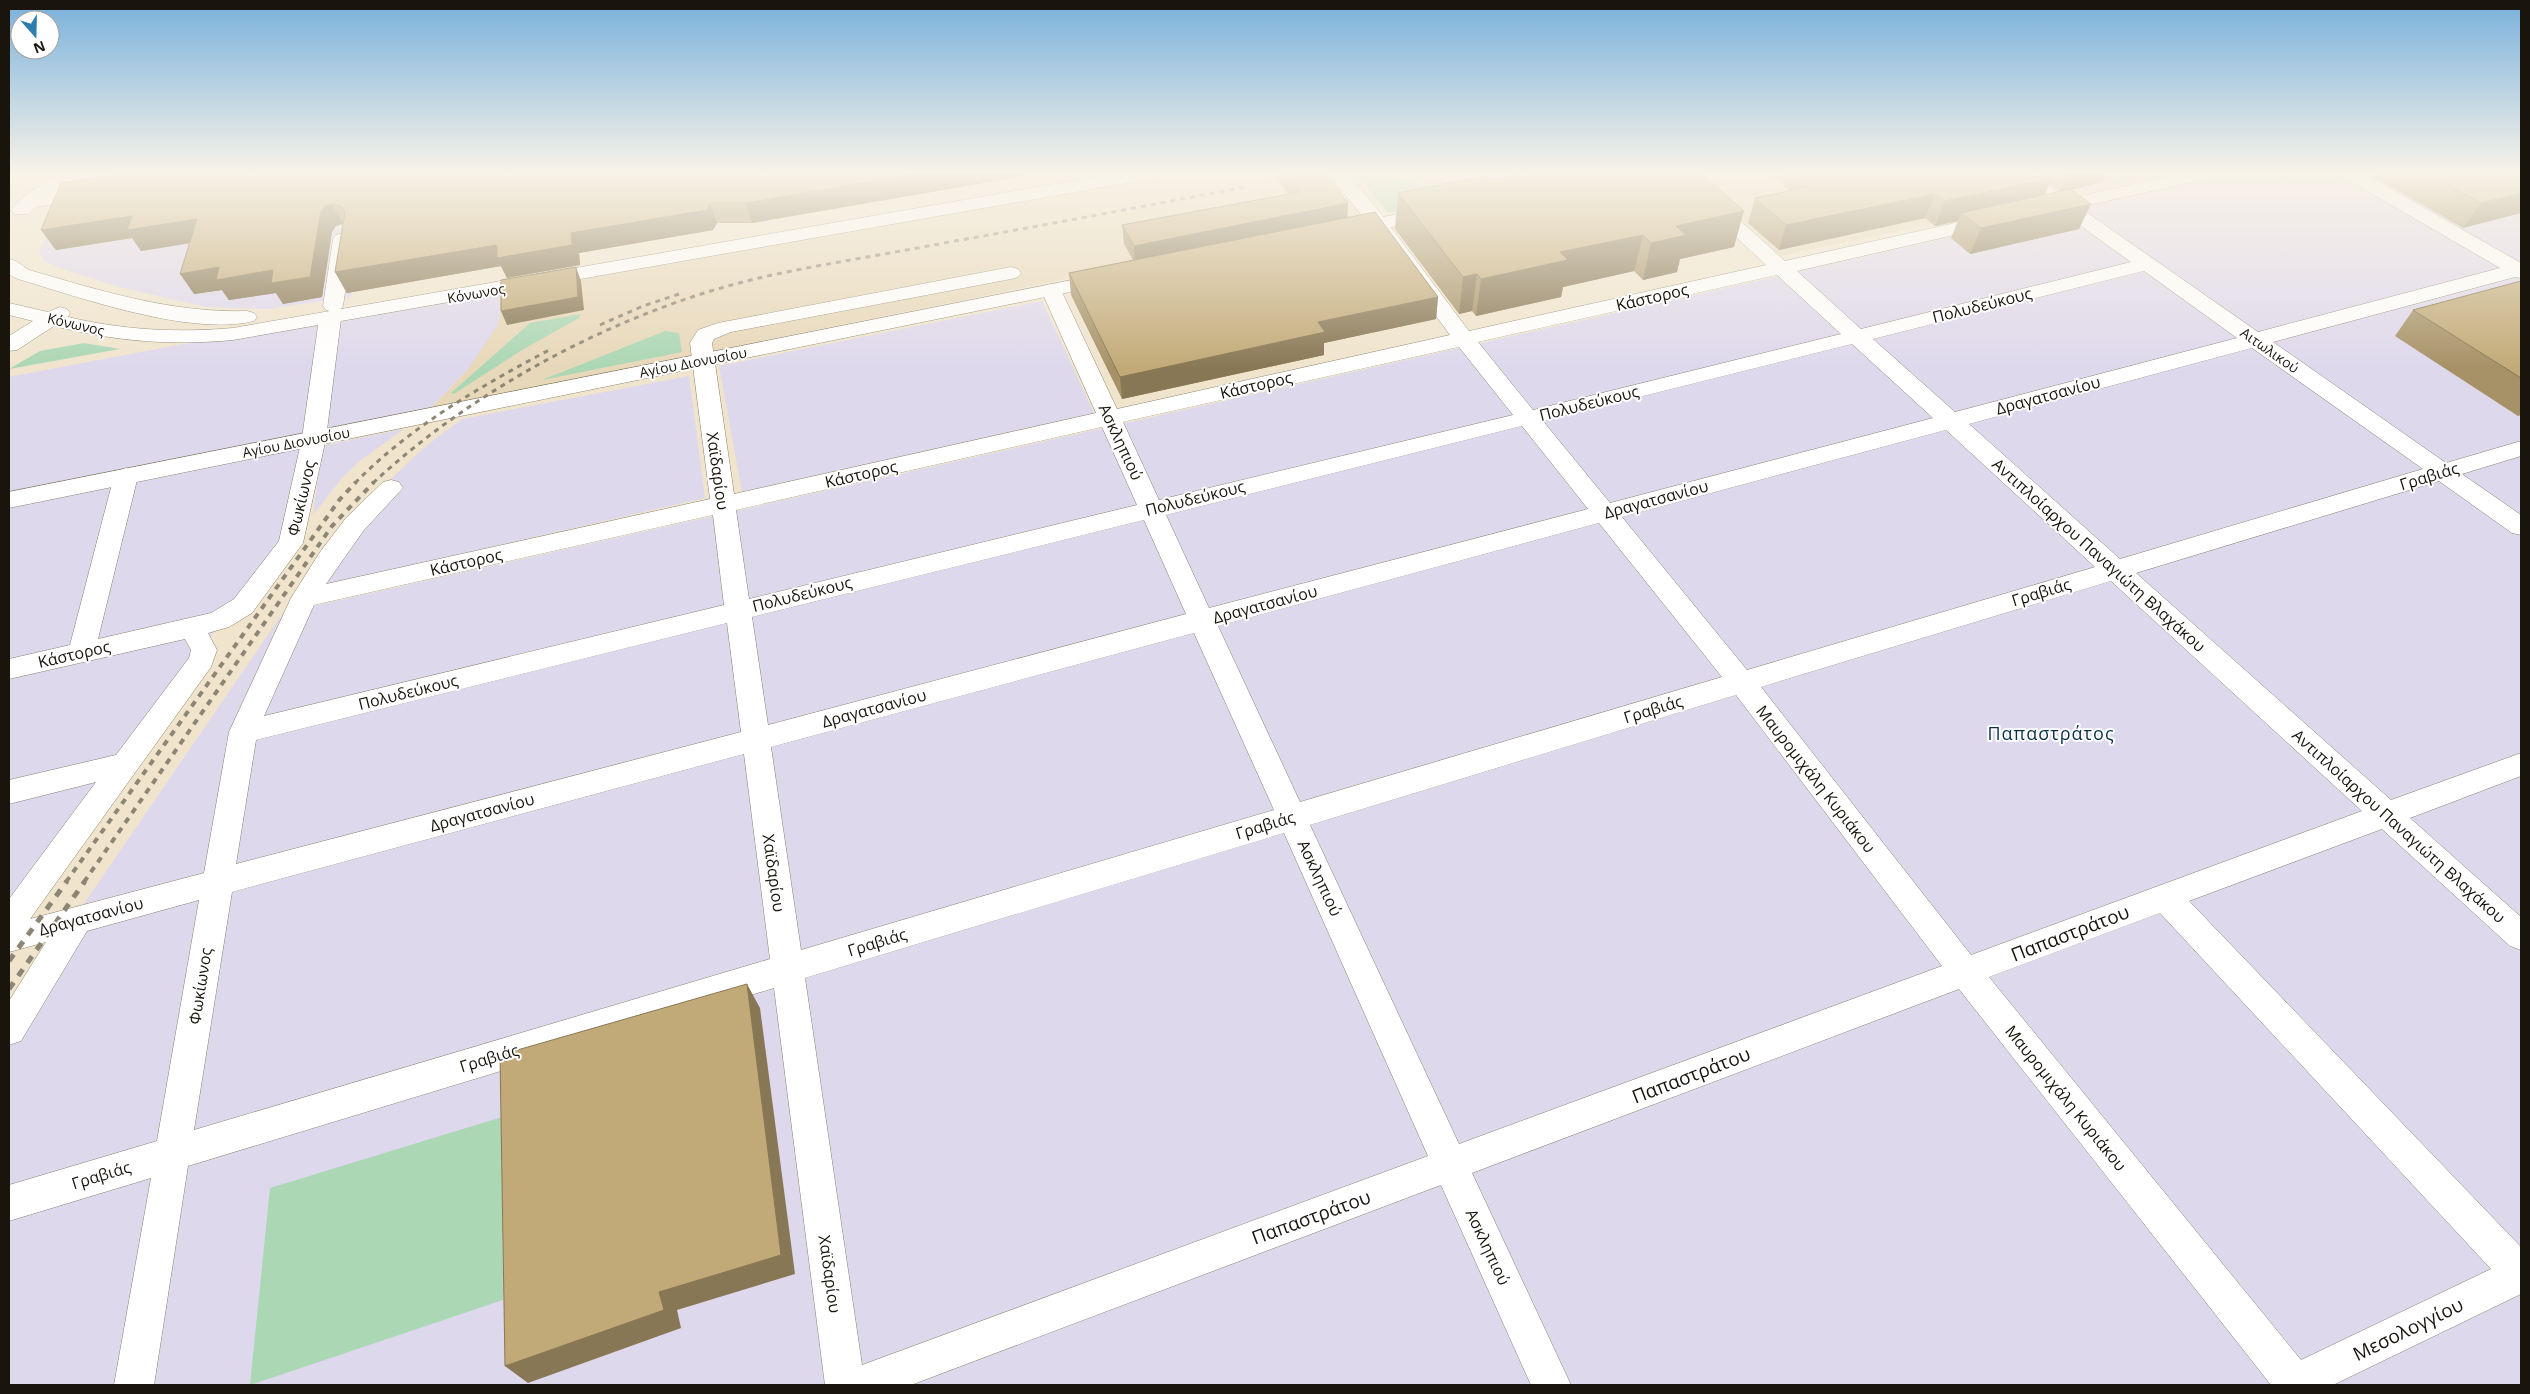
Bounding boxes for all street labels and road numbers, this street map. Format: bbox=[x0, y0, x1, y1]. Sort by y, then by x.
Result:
street label: Κάστορος bbox=[1614, 278, 1691, 316]
street label: Κόνωνος bbox=[446, 279, 507, 307]
street label: Πολυδεύκους bbox=[1930, 282, 2034, 328]
street label: Κόνωνος bbox=[46, 308, 107, 340]
street label: Αιτωλικού bbox=[2237, 323, 2303, 377]
street label: Αγίου Διονυσίου bbox=[638, 342, 748, 382]
street label: Κάστορος bbox=[1218, 366, 1295, 404]
street label: Δραγατσανίου bbox=[1993, 370, 2103, 420]
street label: Πολυδεύκους bbox=[1537, 380, 1641, 426]
street label: Ασκληπιού bbox=[1094, 400, 1148, 484]
street label: Αγίου Διονυσίου bbox=[241, 422, 351, 462]
street label: Χαϊδαρίου bbox=[702, 431, 734, 511]
street label: Αντιπλοίαρχου Παναγιώτη Βλαχάκου bbox=[1988, 453, 2210, 657]
street label: Κάστορος bbox=[823, 455, 900, 493]
street label: Γραβιάς bbox=[2397, 457, 2461, 495]
street label: Φωκίωνος bbox=[282, 458, 320, 538]
street label: Δραγατσανίου bbox=[1601, 474, 1711, 524]
street label: Πολυδεύκους bbox=[1143, 475, 1247, 521]
street label: Κάστορος bbox=[428, 543, 505, 581]
street label: Πολυδεύκους bbox=[750, 571, 854, 617]
street label: Γραβιάς bbox=[2009, 573, 2073, 611]
street label: Δραγατσανίου bbox=[1210, 579, 1320, 629]
street label: Κάστορος bbox=[36, 635, 113, 673]
street label: Πολυδεύκους bbox=[356, 669, 460, 715]
street label: Δραγατσανίου bbox=[819, 683, 929, 733]
street label: Γραβιάς bbox=[1621, 690, 1685, 728]
street label: Μαυρομιχάλη Κυριάκου bbox=[1751, 701, 1881, 857]
street label: Αντιπλοίαρχου Παναγιώτη Βλαχάκου bbox=[2288, 724, 2510, 928]
street label: Δραγατσανίου bbox=[427, 787, 537, 837]
street label: Γραβιάς bbox=[1233, 806, 1297, 844]
street label: Χαϊδαρίου bbox=[758, 833, 790, 913]
street label: Ασκληπιού bbox=[1293, 836, 1347, 920]
street label: Δραγατσανίου bbox=[36, 891, 146, 941]
street label: Παπαστράτου bbox=[2007, 898, 2133, 968]
street label: Γραβιάς bbox=[845, 923, 909, 961]
street label: Φωκίωνος bbox=[183, 946, 217, 1026]
street label: Μαυρομιχάλη Κυριάκου bbox=[2000, 1020, 2132, 1176]
street label: Γραβιάς bbox=[457, 1039, 521, 1077]
street label: Παπαστράτου bbox=[1628, 1040, 1754, 1110]
street label: Γραβιάς bbox=[69, 1156, 133, 1194]
street label: Παπαστράτου bbox=[1248, 1183, 1374, 1251]
street label: Ασκληπιού bbox=[1461, 1205, 1515, 1289]
street label: Χαϊδαρίου bbox=[814, 1234, 846, 1314]
street label: Μεσολογγίου bbox=[2348, 1291, 2468, 1367]

